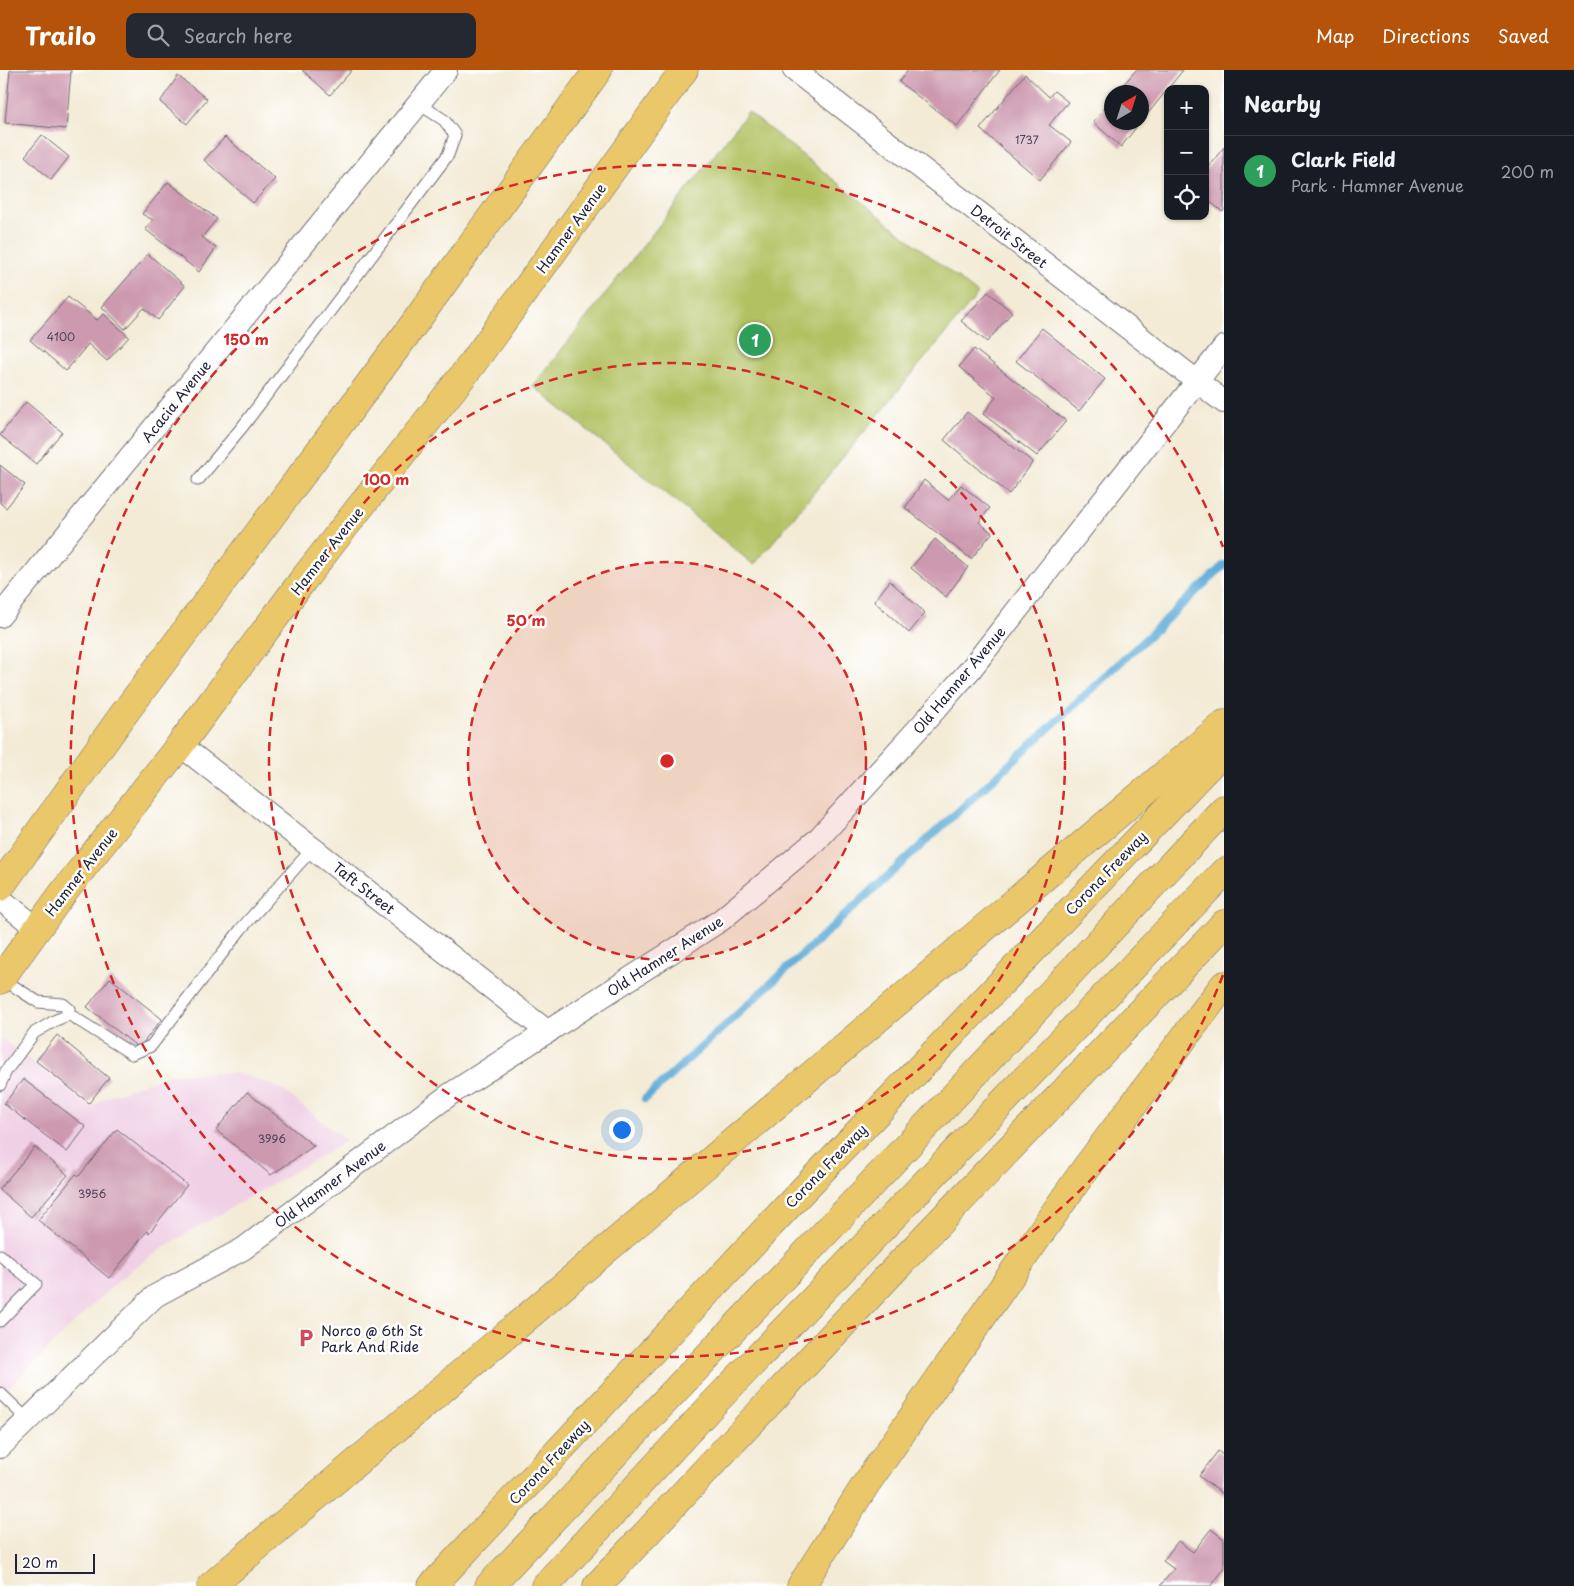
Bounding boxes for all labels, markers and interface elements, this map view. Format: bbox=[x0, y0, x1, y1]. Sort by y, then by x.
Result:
search box bbox=[126, 13, 476, 58]
text: Trailo bbox=[25, 17, 96, 53]
icon: search bbox=[144, 21, 172, 49]
text: Search here bbox=[184, 21, 292, 49]
text: Map bbox=[1316, 22, 1354, 49]
text: Directions bbox=[1382, 22, 1470, 49]
text: Saved bbox=[1498, 22, 1549, 49]
north arrow bbox=[1104, 85, 1149, 130]
map controls bbox=[1164, 85, 1209, 220]
button: + bbox=[1164, 85, 1209, 130]
text: Nearby bbox=[1244, 87, 1321, 119]
button: − bbox=[1164, 130, 1209, 175]
house number: 1737 bbox=[1015, 131, 1039, 148]
text: Clark Field bbox=[1291, 145, 1396, 173]
text: 1 bbox=[1256, 159, 1264, 183]
text: 200 m bbox=[1501, 159, 1554, 183]
text: Park · Hamner Avenue bbox=[1291, 173, 1464, 197]
button: locate bbox=[1164, 175, 1209, 220]
street label: Hamner Avenue bbox=[531, 178, 611, 277]
street label: Detroit Street bbox=[966, 199, 1052, 273]
pin: 1 bbox=[739, 321, 771, 359]
text: 150 m bbox=[223, 327, 269, 350]
house number: 4100 bbox=[47, 328, 75, 345]
street label: Acacia Avenue bbox=[136, 355, 216, 447]
text: 100 m bbox=[363, 467, 409, 490]
street label: Hamner Avenue bbox=[286, 502, 368, 600]
text: 50 m bbox=[507, 608, 545, 631]
street label: Old Hamner Avenue bbox=[908, 622, 1010, 738]
centre of rings bbox=[658, 752, 676, 770]
street label: Hamner Avenue bbox=[40, 823, 122, 921]
street label: Corona Freeway bbox=[1060, 826, 1152, 920]
street label: Taft Street bbox=[328, 857, 400, 919]
street label: Old Hamner Avenue bbox=[603, 910, 727, 1002]
your location bbox=[609, 1117, 635, 1143]
street label: Corona Freeway bbox=[780, 1119, 872, 1213]
house number: 3996 bbox=[258, 1130, 286, 1147]
street label: Old Hamner Avenue bbox=[270, 1135, 390, 1233]
house number: 3956 bbox=[78, 1185, 106, 1202]
place label: Norco @ 6th St Park And Ride bbox=[321, 1320, 423, 1357]
parking icon: Norco @ 6th St Park And Ride bbox=[295, 1327, 317, 1349]
street label: Corona Freeway bbox=[504, 1415, 594, 1509]
scale bar bbox=[15, 1551, 95, 1574]
text: 20 m bbox=[22, 1552, 58, 1573]

